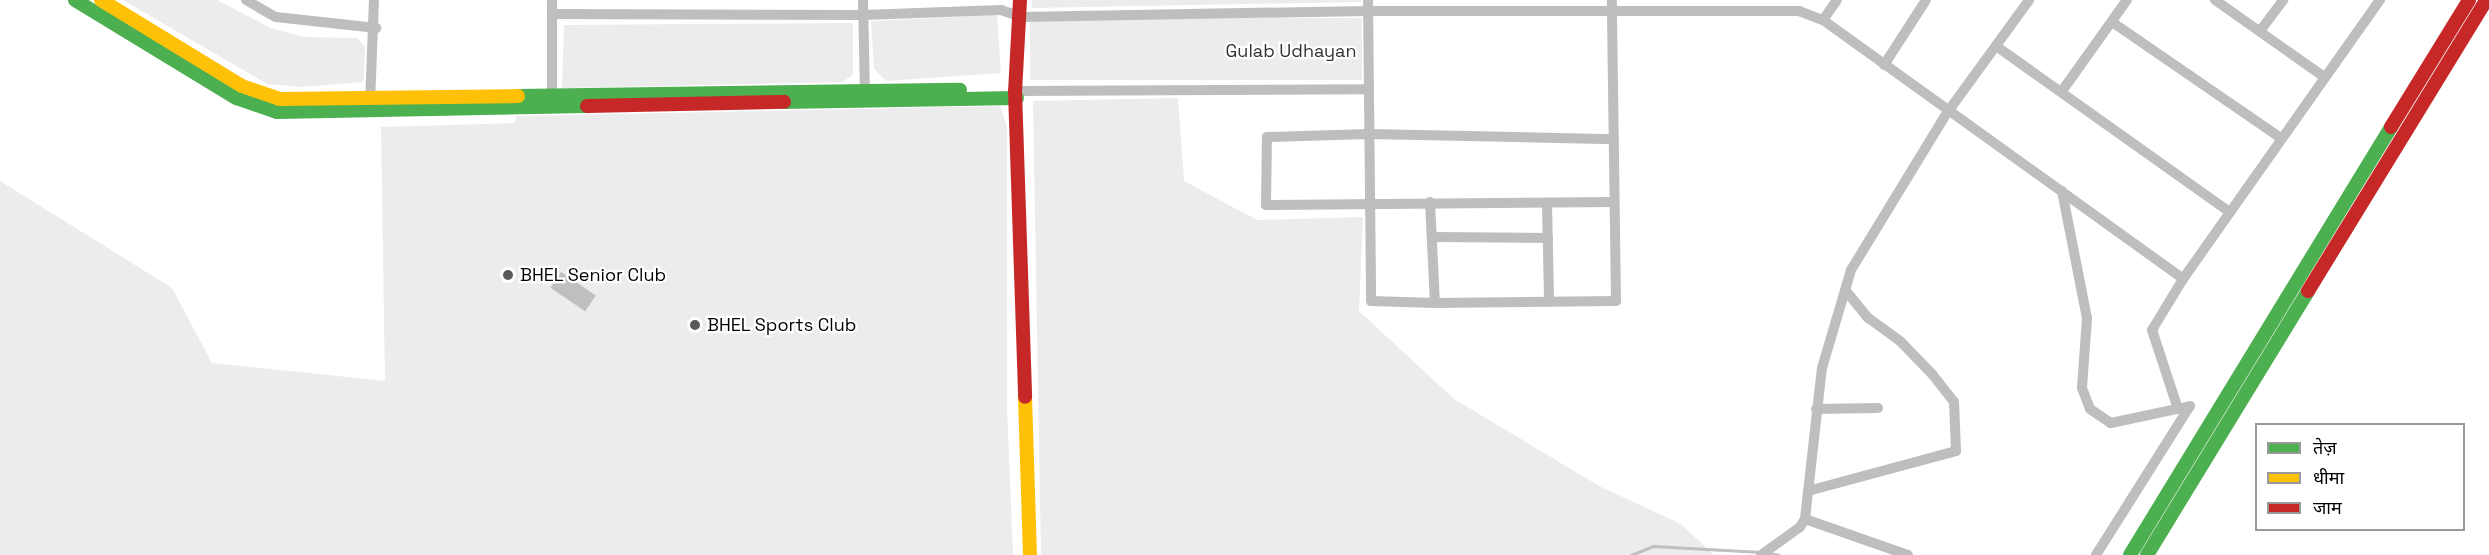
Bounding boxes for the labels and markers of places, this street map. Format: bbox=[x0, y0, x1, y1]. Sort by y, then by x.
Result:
place label: BHEL Senior Club bbox=[520, 264, 667, 286]
marker: BHEL Senior Club bbox=[501, 268, 515, 282]
place label: BHEL Sports Club bbox=[707, 314, 857, 336]
marker: BHEL Sports Club bbox=[688, 318, 702, 332]

